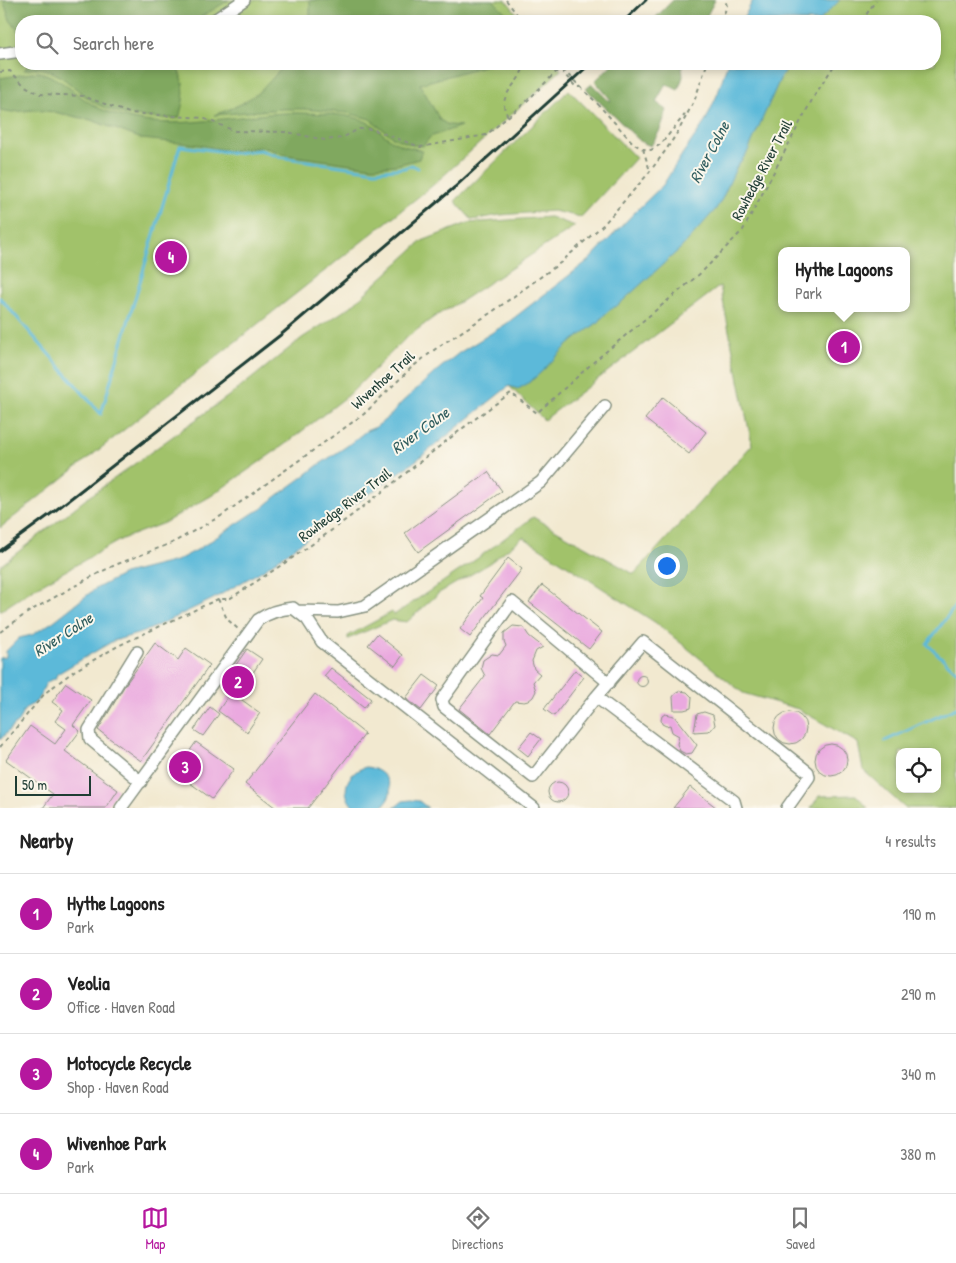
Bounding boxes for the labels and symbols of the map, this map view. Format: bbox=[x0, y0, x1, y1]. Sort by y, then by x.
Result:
street label: Rowhedge River Trail bbox=[726, 116, 797, 224]
water label: River Colne bbox=[684, 117, 735, 187]
pin: 4 bbox=[155, 238, 187, 276]
pin: 1 bbox=[828, 328, 860, 366]
street label: Wivenhoe Trail bbox=[346, 345, 419, 414]
water label: River Colne bbox=[387, 401, 454, 458]
street label: Rowhedge River Trail bbox=[294, 463, 396, 547]
your location bbox=[654, 553, 680, 579]
water label: River Colne bbox=[29, 606, 97, 661]
pin: 2 bbox=[222, 663, 254, 701]
pin: 3 bbox=[169, 748, 201, 786]
scale bar bbox=[15, 773, 91, 796]

